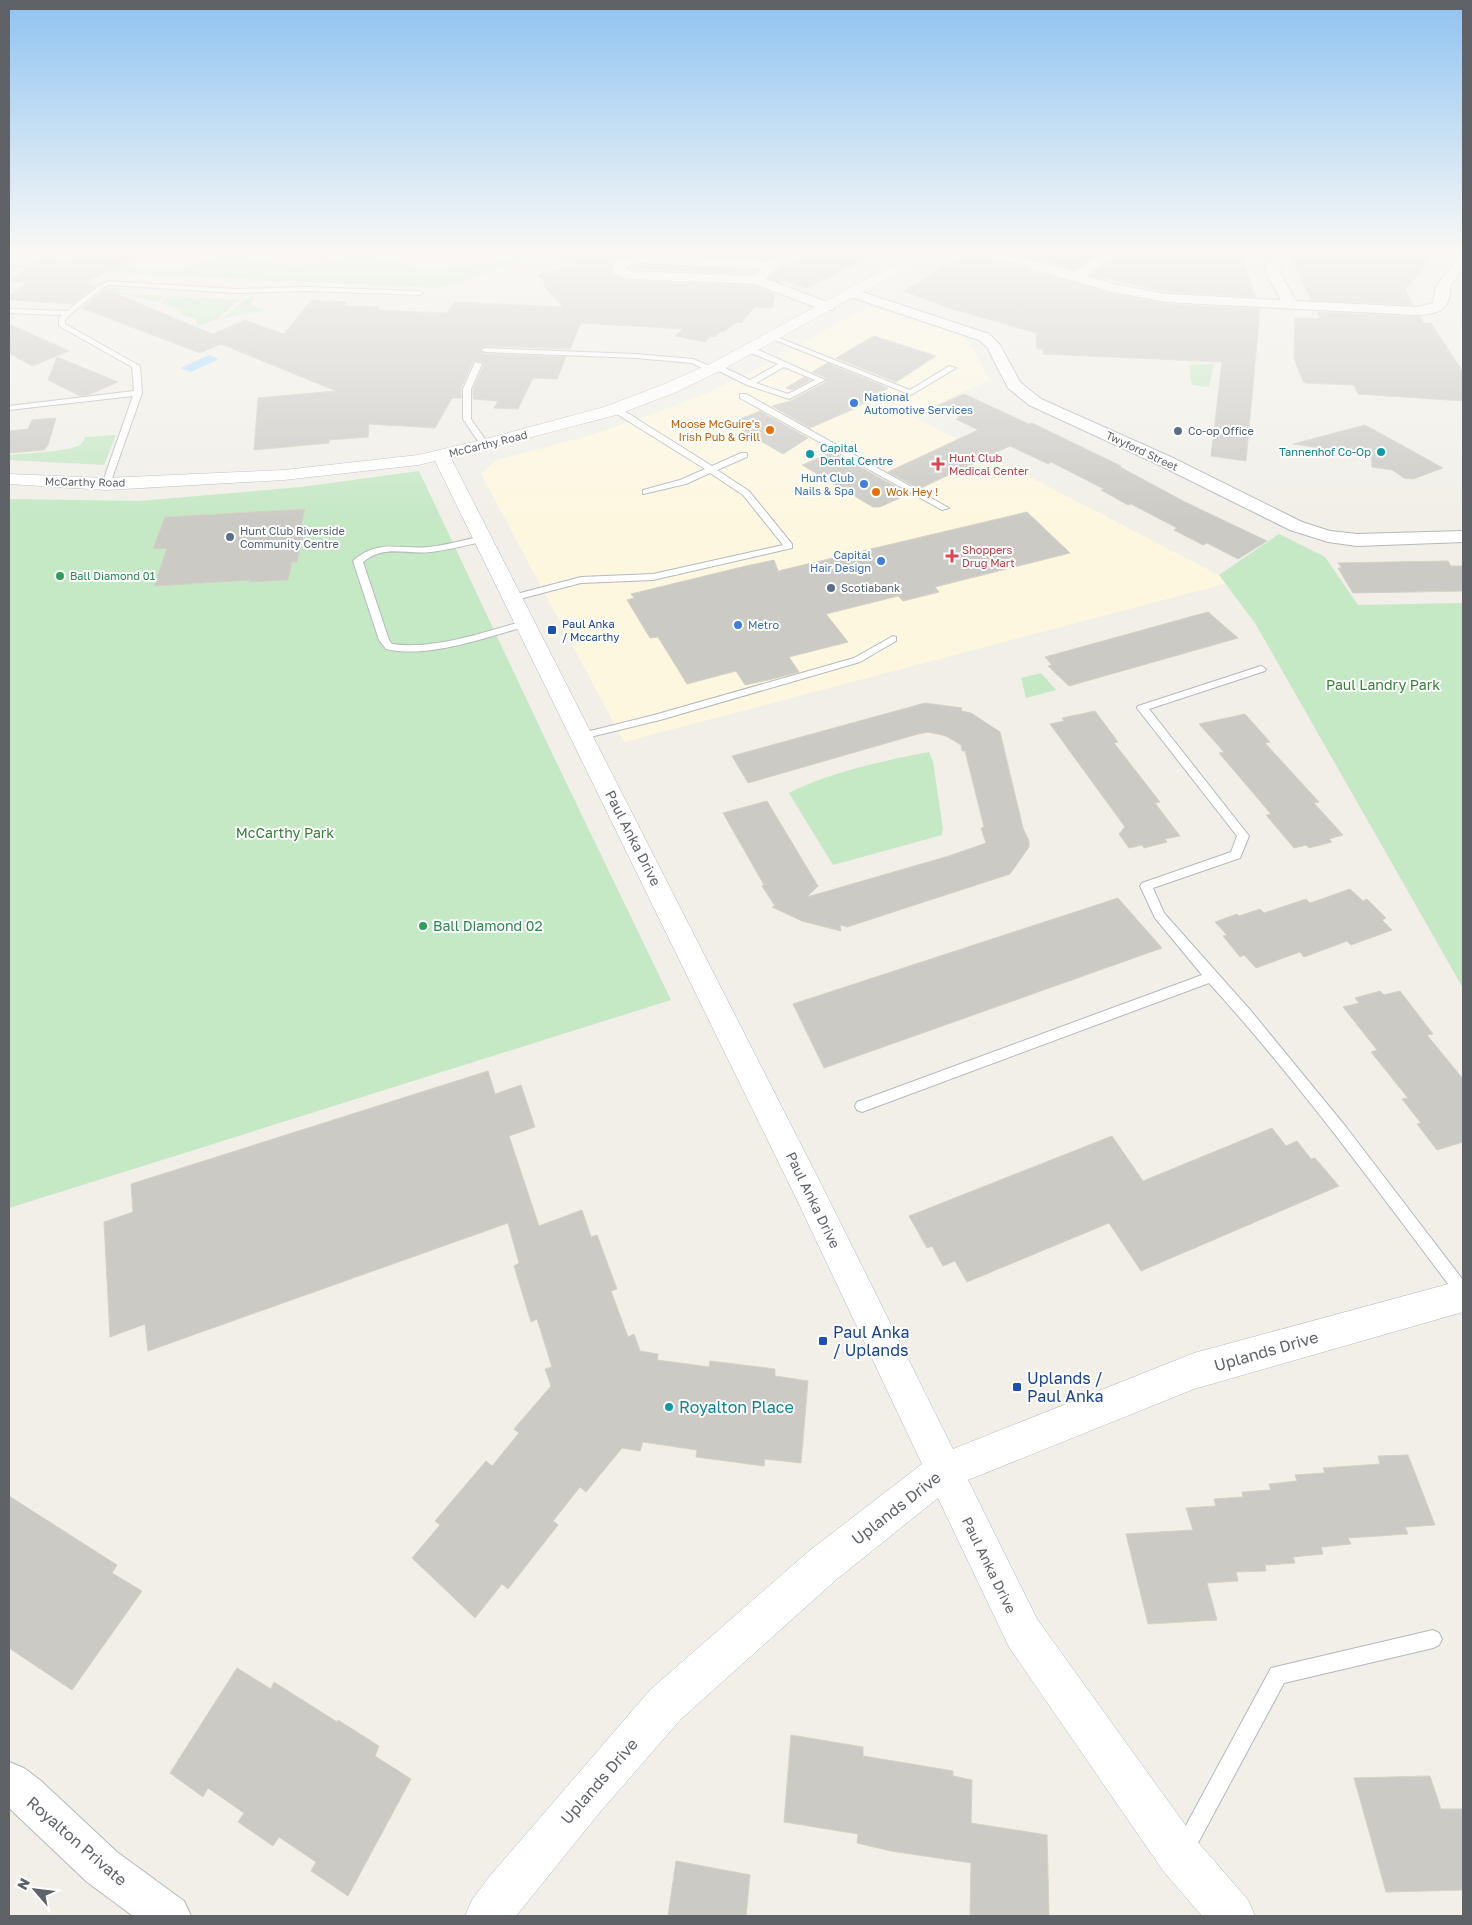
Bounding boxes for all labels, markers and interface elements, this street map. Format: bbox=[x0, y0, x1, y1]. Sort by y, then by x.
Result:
place label: National Automotive Services bbox=[864, 390, 973, 416]
marker: National Automotive Services bbox=[848, 397, 860, 409]
place label: Moose McGuire's Irish Pub & Grill bbox=[671, 417, 760, 443]
marker: Moose McGuire's Irish Pub & Grill bbox=[764, 424, 776, 436]
place label: Co-op Office bbox=[1188, 424, 1254, 437]
marker: Co-op Office bbox=[1172, 425, 1184, 437]
street label: McCarthy Road bbox=[447, 427, 528, 460]
street label: Twyford Street bbox=[1104, 428, 1180, 473]
place label: Capital Dental Centre bbox=[820, 441, 893, 467]
place label: Tannenhof Co-Op bbox=[1279, 445, 1371, 458]
marker: Tannenhof Co-Op bbox=[1375, 446, 1387, 458]
marker: Capital Dental Centre bbox=[804, 448, 816, 460]
place label: Hunt Club Medical Center bbox=[949, 451, 1029, 477]
marker: Hunt Club Medical Center bbox=[931, 457, 945, 471]
place label: Hunt Club Nails & Spa bbox=[794, 471, 854, 497]
street label: McCarthy Road bbox=[45, 474, 125, 489]
marker: Hunt Club Nails & Spa bbox=[858, 478, 870, 490]
place label: Wok Hey ! bbox=[886, 485, 938, 498]
marker: Wok Hey ! bbox=[870, 486, 882, 498]
place label: Hunt Club Riverside Community Centre bbox=[240, 524, 345, 550]
marker: Hunt Club Riverside Community Centre bbox=[224, 531, 236, 543]
place label: Shoppers Drug Mart bbox=[962, 543, 1015, 569]
place label: Capital Hair Design bbox=[810, 548, 871, 574]
marker: Shoppers Drug Mart bbox=[946, 550, 958, 562]
marker: Capital Hair Design bbox=[875, 555, 887, 567]
place label: Ball Diamond 01 bbox=[70, 569, 155, 582]
marker: Ball Diamond 01 bbox=[54, 570, 66, 582]
place label: Scotiabank bbox=[841, 581, 900, 594]
marker: Scotiabank bbox=[825, 582, 837, 594]
place label: Paul Anka / Mccarthy bbox=[562, 617, 619, 643]
place label: Metro bbox=[748, 618, 779, 631]
marker: Metro bbox=[732, 619, 744, 631]
marker: Paul Anka / Mccarthy bbox=[546, 624, 558, 636]
park label: Paul Landry Park bbox=[1326, 676, 1440, 693]
street label: Paul Anka Drive bbox=[602, 787, 665, 889]
park label: McCarthy Park bbox=[236, 824, 334, 841]
place label: Ball Diamond 02 bbox=[433, 917, 543, 934]
marker: Ball Diamond 02 bbox=[417, 920, 429, 932]
street label: Paul Anka Drive bbox=[783, 1149, 844, 1251]
place label: Paul Anka / Uplands bbox=[833, 1322, 910, 1360]
street label: Uplands Drive bbox=[1212, 1327, 1320, 1375]
marker: Paul Anka / Uplands bbox=[817, 1335, 829, 1347]
place label: Uplands / Paul Anka bbox=[1027, 1368, 1104, 1406]
marker: Uplands / Paul Anka bbox=[1011, 1381, 1023, 1393]
place label: Royalton Place bbox=[679, 1397, 794, 1417]
marker: Royalton Place bbox=[663, 1401, 675, 1413]
street label: Uplands Drive bbox=[847, 1467, 945, 1549]
street label: Paul Anka Drive bbox=[959, 1514, 1020, 1616]
street label: Uplands Drive bbox=[556, 1734, 642, 1828]
street label: Royalton Private bbox=[23, 1792, 131, 1890]
north arrow bbox=[10, 1865, 60, 1915]
text: N bbox=[13, 1875, 33, 1892]

